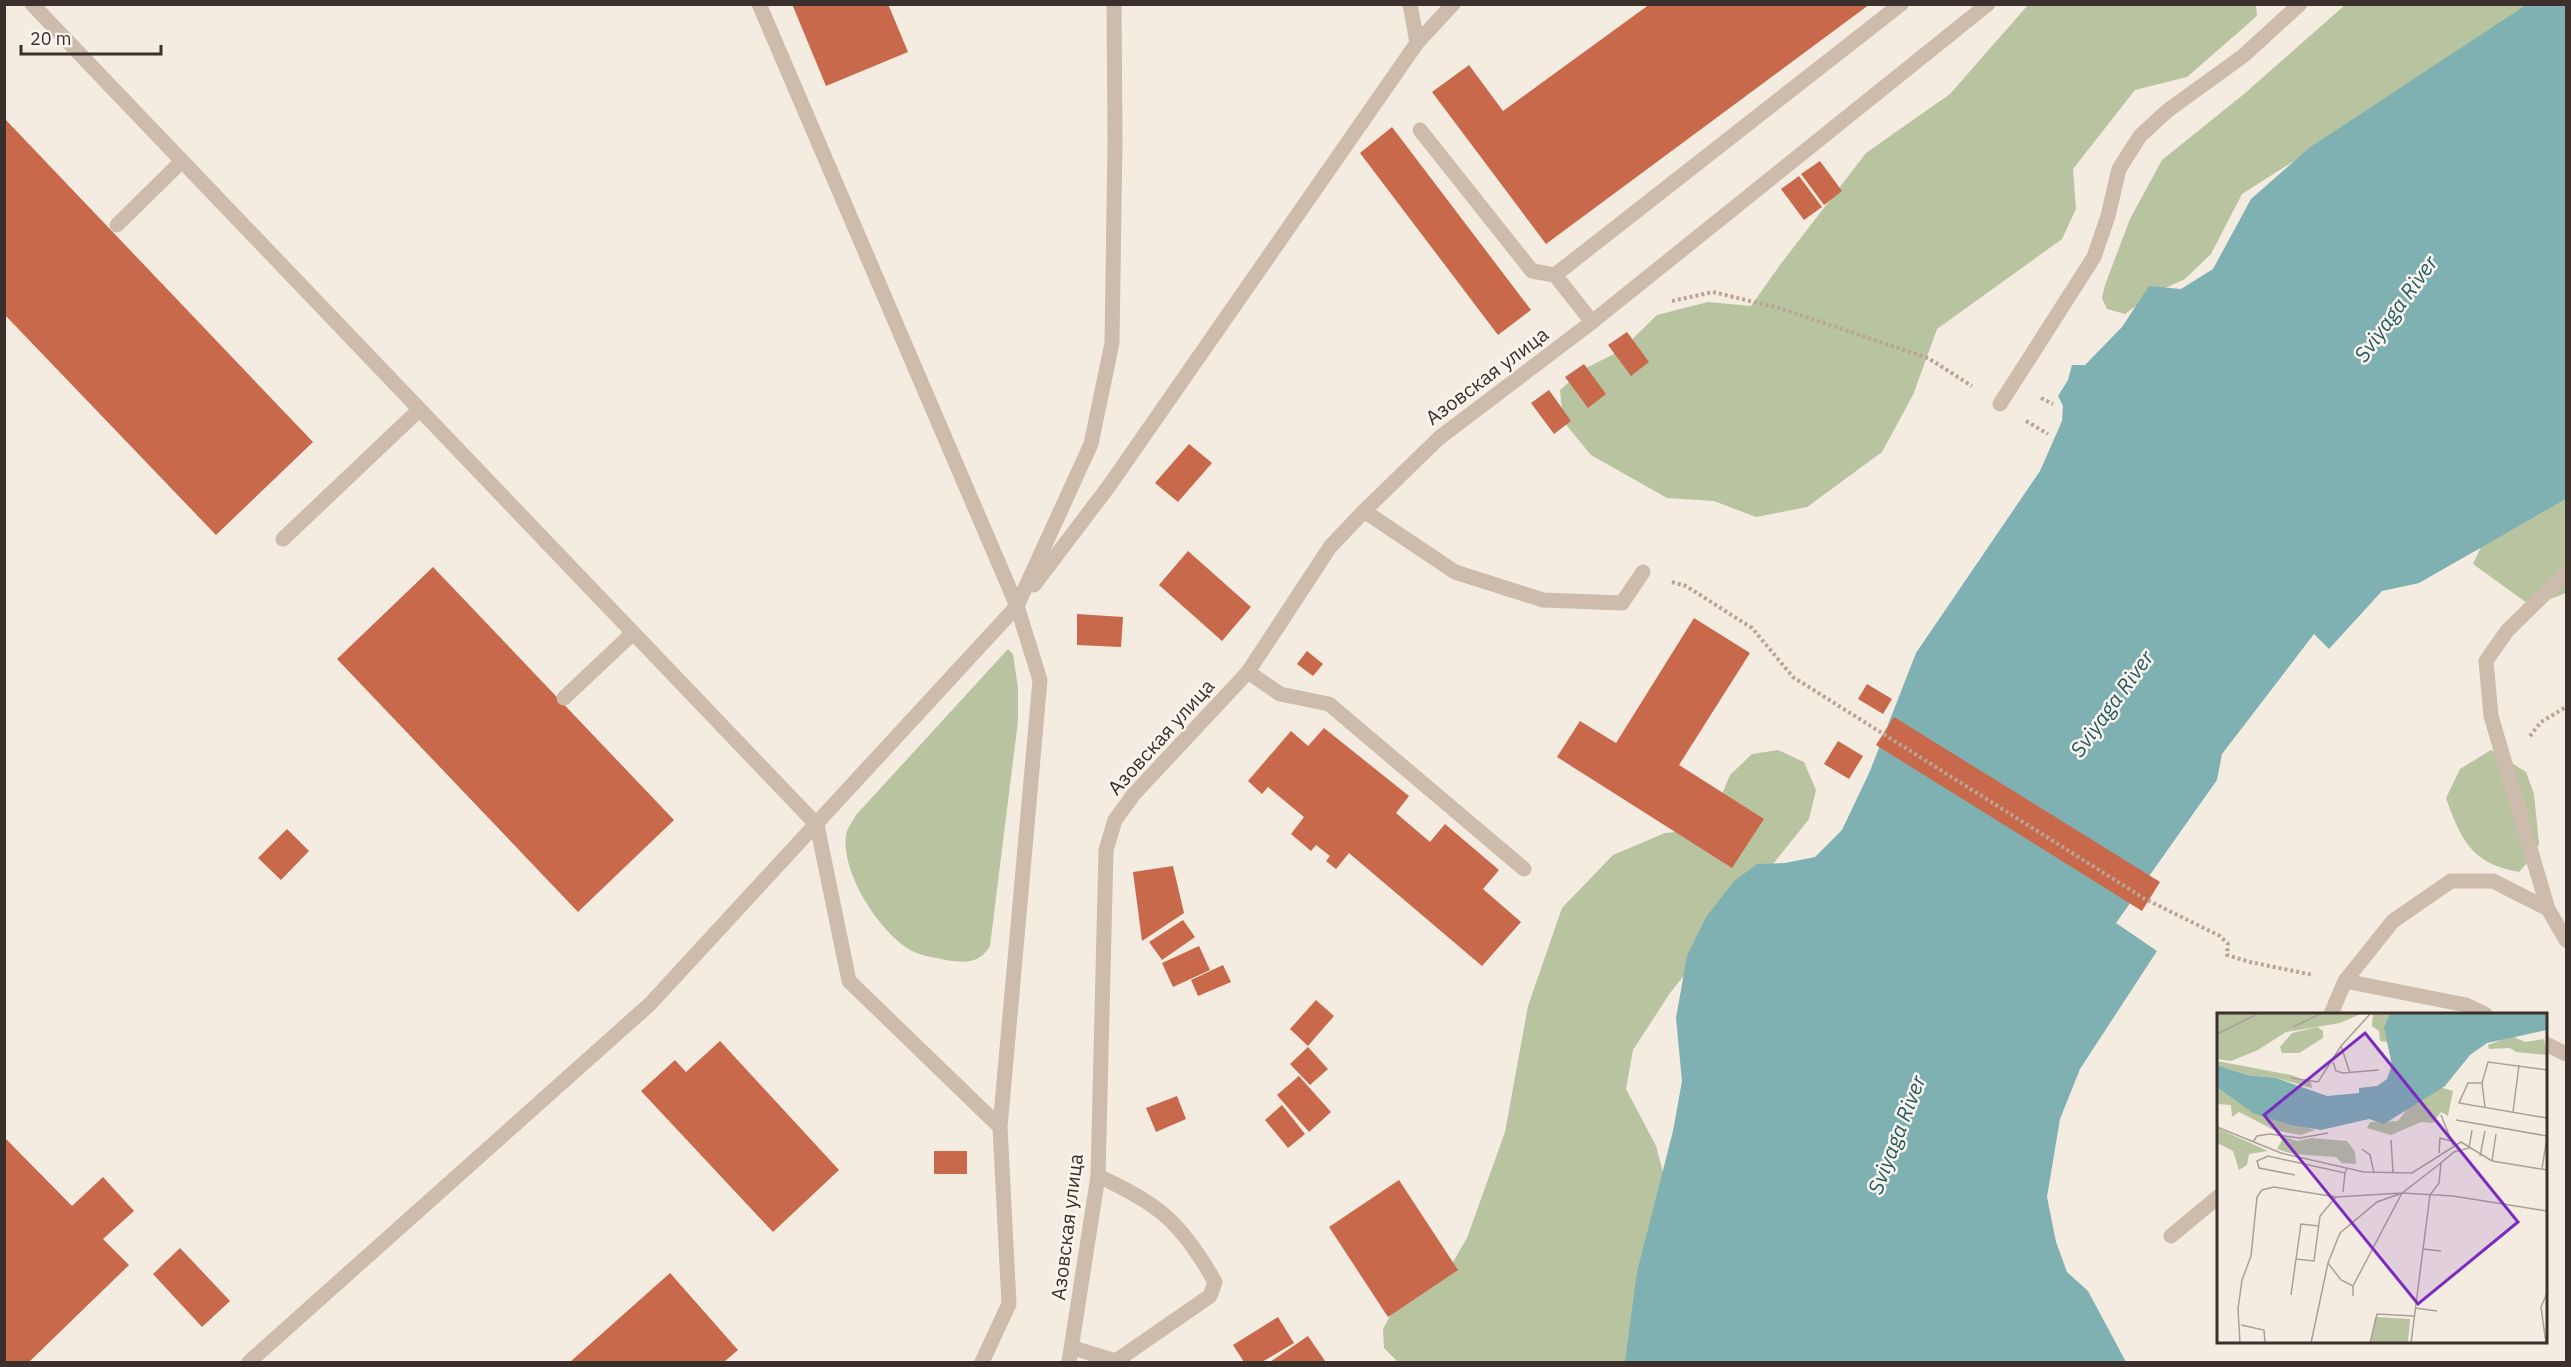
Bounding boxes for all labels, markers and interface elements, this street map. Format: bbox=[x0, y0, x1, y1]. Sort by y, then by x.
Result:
scale bar bbox=[21, 18, 160, 56]
text: 20 m bbox=[30, 27, 72, 50]
water label: Sviyaga River bbox=[2347, 249, 2444, 367]
street label: Азовская улица bbox=[1420, 320, 1554, 431]
water label: Sviyaga River bbox=[2063, 644, 2160, 762]
street label: Азовская улица bbox=[1101, 673, 1220, 801]
inset map bbox=[2217, 1013, 2547, 1343]
water label: Sviyaga River bbox=[1861, 1070, 1932, 1198]
street label: Азовская улица bbox=[1044, 1152, 1089, 1302]

